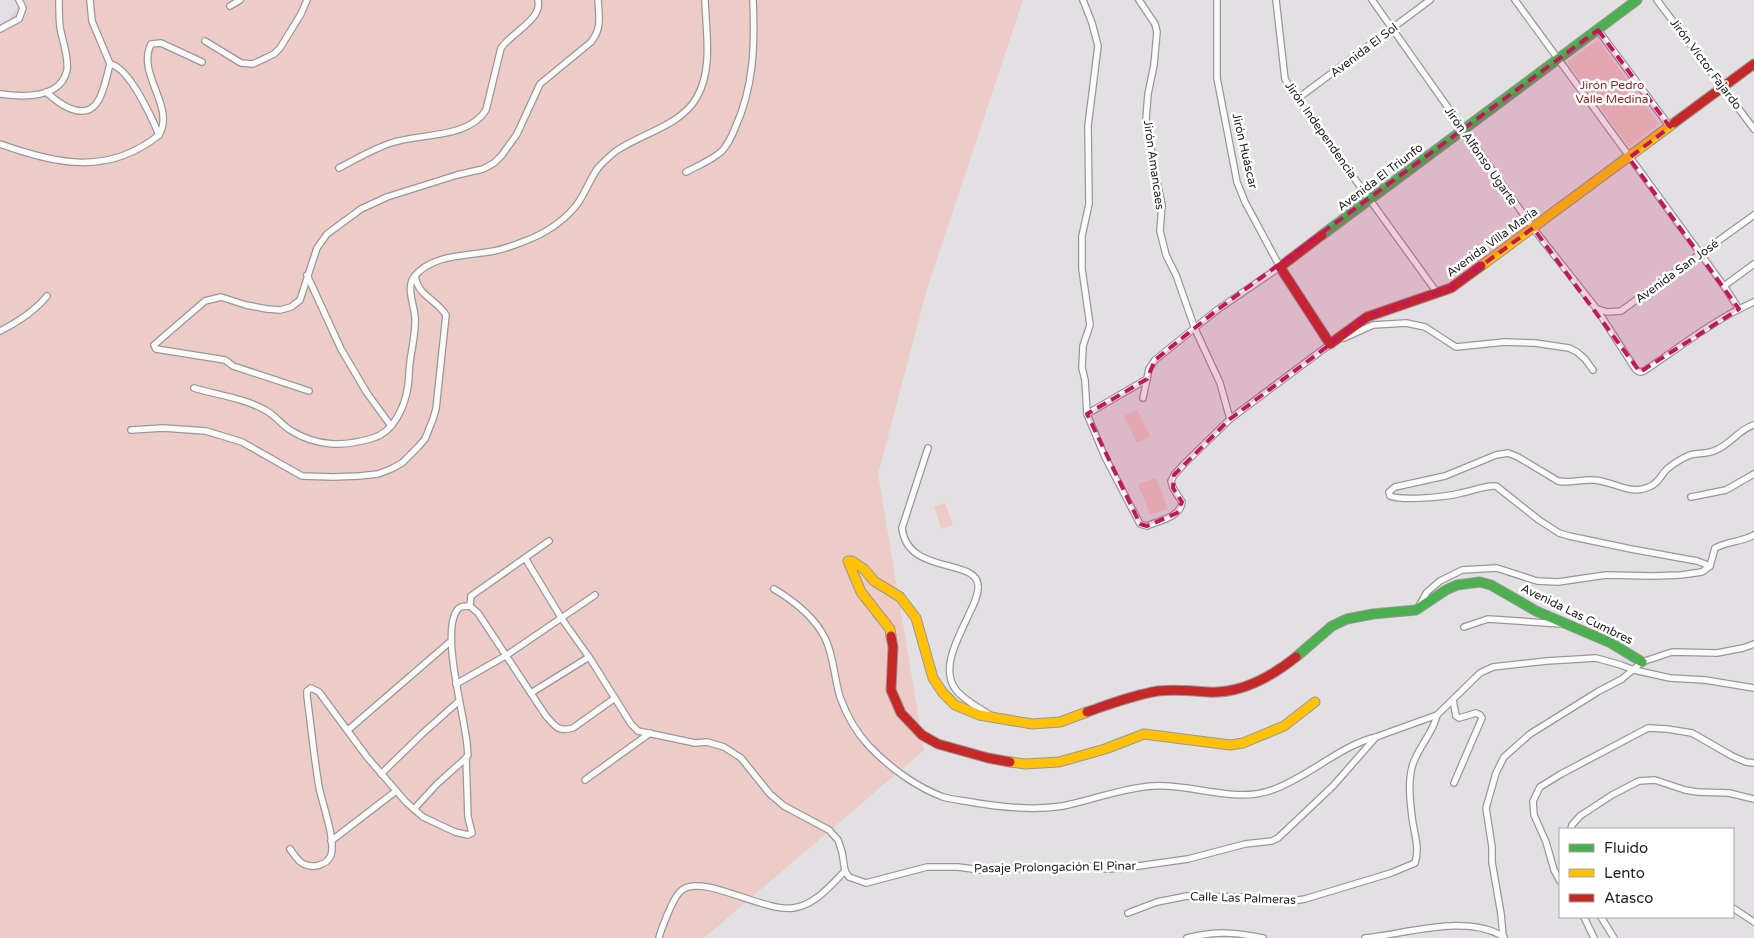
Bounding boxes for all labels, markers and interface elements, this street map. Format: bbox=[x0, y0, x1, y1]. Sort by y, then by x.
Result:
street label: Jirón Víctor Fajardo bbox=[1667, 16, 1745, 112]
street label: Avenida El Sol bbox=[1328, 20, 1400, 80]
park label: Jirón Pedro Valle Medina bbox=[1575, 78, 1649, 106]
street label: Jirón Independencia bbox=[1282, 79, 1360, 181]
street label: Jirón Alfonso Ugarte bbox=[1442, 104, 1520, 208]
street label: Jirón Huáscar bbox=[1229, 112, 1261, 191]
street label: Jirón Amancaes bbox=[1141, 119, 1167, 211]
street label: Avenida El Triunfo bbox=[1335, 140, 1425, 214]
street label: Avenida Villa María bbox=[1444, 204, 1540, 280]
street label: Avenida San José bbox=[1633, 236, 1721, 306]
street label: Avenida Las Cumbres bbox=[1519, 581, 1636, 647]
legend bbox=[1559, 828, 1734, 918]
text: Fluido bbox=[1604, 839, 1648, 857]
street label: Pasaje Prolongación El Pinar bbox=[974, 859, 1137, 875]
text: Lento bbox=[1604, 864, 1645, 882]
street label: Calle Las Palmeras bbox=[1190, 889, 1296, 907]
text: Atasco bbox=[1604, 889, 1653, 907]

